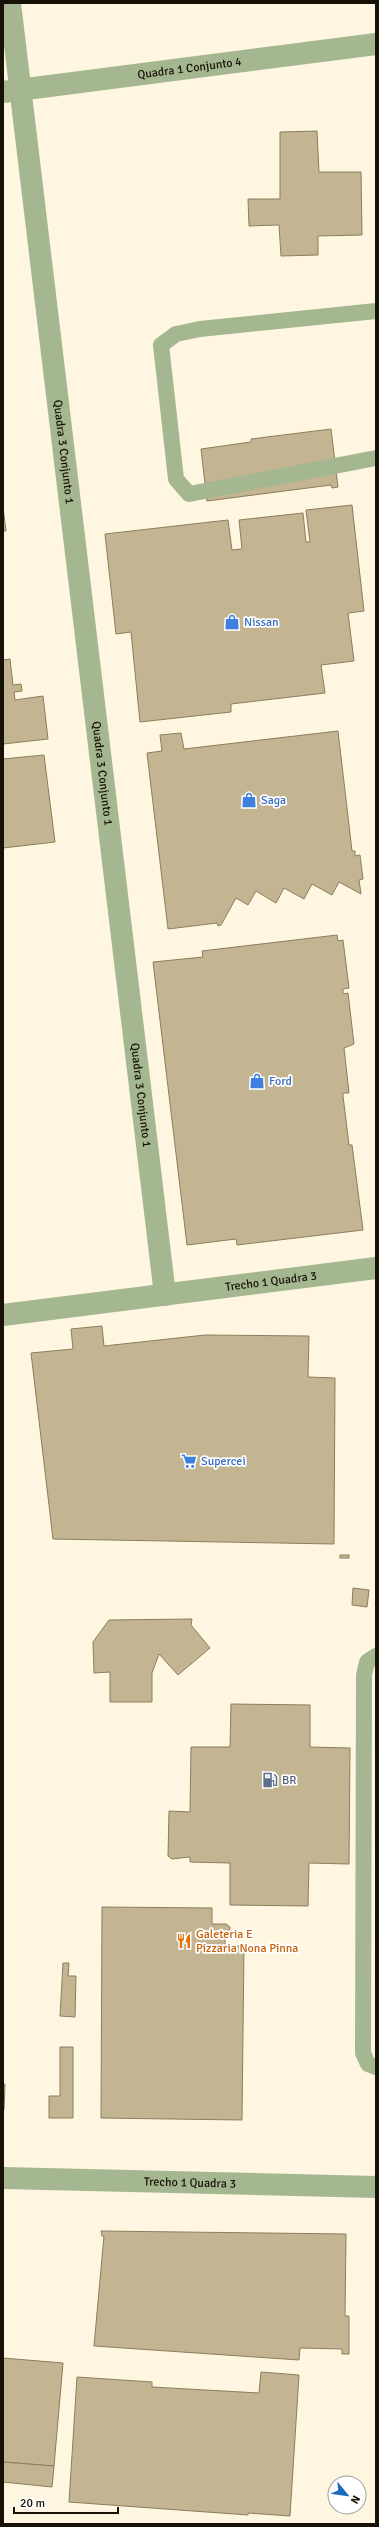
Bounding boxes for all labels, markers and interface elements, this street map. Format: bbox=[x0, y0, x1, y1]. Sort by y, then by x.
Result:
street label: Quadra 1 Conjunto 4 bbox=[136, 54, 243, 82]
street label: Quadra 3 Conjunto 1 bbox=[50, 399, 78, 505]
shop icon: Nissan bbox=[223, 613, 241, 631]
place label: Nissan bbox=[244, 615, 279, 630]
street label: Quadra 3 Conjunto 1 bbox=[89, 720, 116, 826]
shop icon: Saga bbox=[240, 791, 258, 809]
place label: Saga bbox=[261, 793, 286, 808]
street label: Quadra 3 Conjunto 1 bbox=[127, 1042, 155, 1148]
shop icon: Ford bbox=[248, 1072, 266, 1090]
place label: Ford bbox=[269, 1074, 292, 1089]
street label: Trecho 1 Quadra 3 bbox=[224, 1268, 318, 1294]
supermarket icon: Supercei bbox=[180, 1452, 198, 1470]
place label: Supercei bbox=[201, 1454, 246, 1469]
fuel station icon: BR bbox=[261, 1771, 279, 1789]
place label: BR bbox=[282, 1773, 296, 1788]
place label: Galeteria E Pizzaria Nona Pinna bbox=[196, 1927, 298, 1956]
restaurant icon: Galeteria E Pizzaria Nona Pinna bbox=[175, 1932, 193, 1950]
street label: Trecho 1 Quadra 3 bbox=[144, 2174, 236, 2191]
north arrow bbox=[327, 2475, 367, 2515]
scale bar bbox=[14, 2489, 118, 2515]
text: N bbox=[348, 2493, 363, 2506]
text: 20 m bbox=[20, 2496, 45, 2511]

